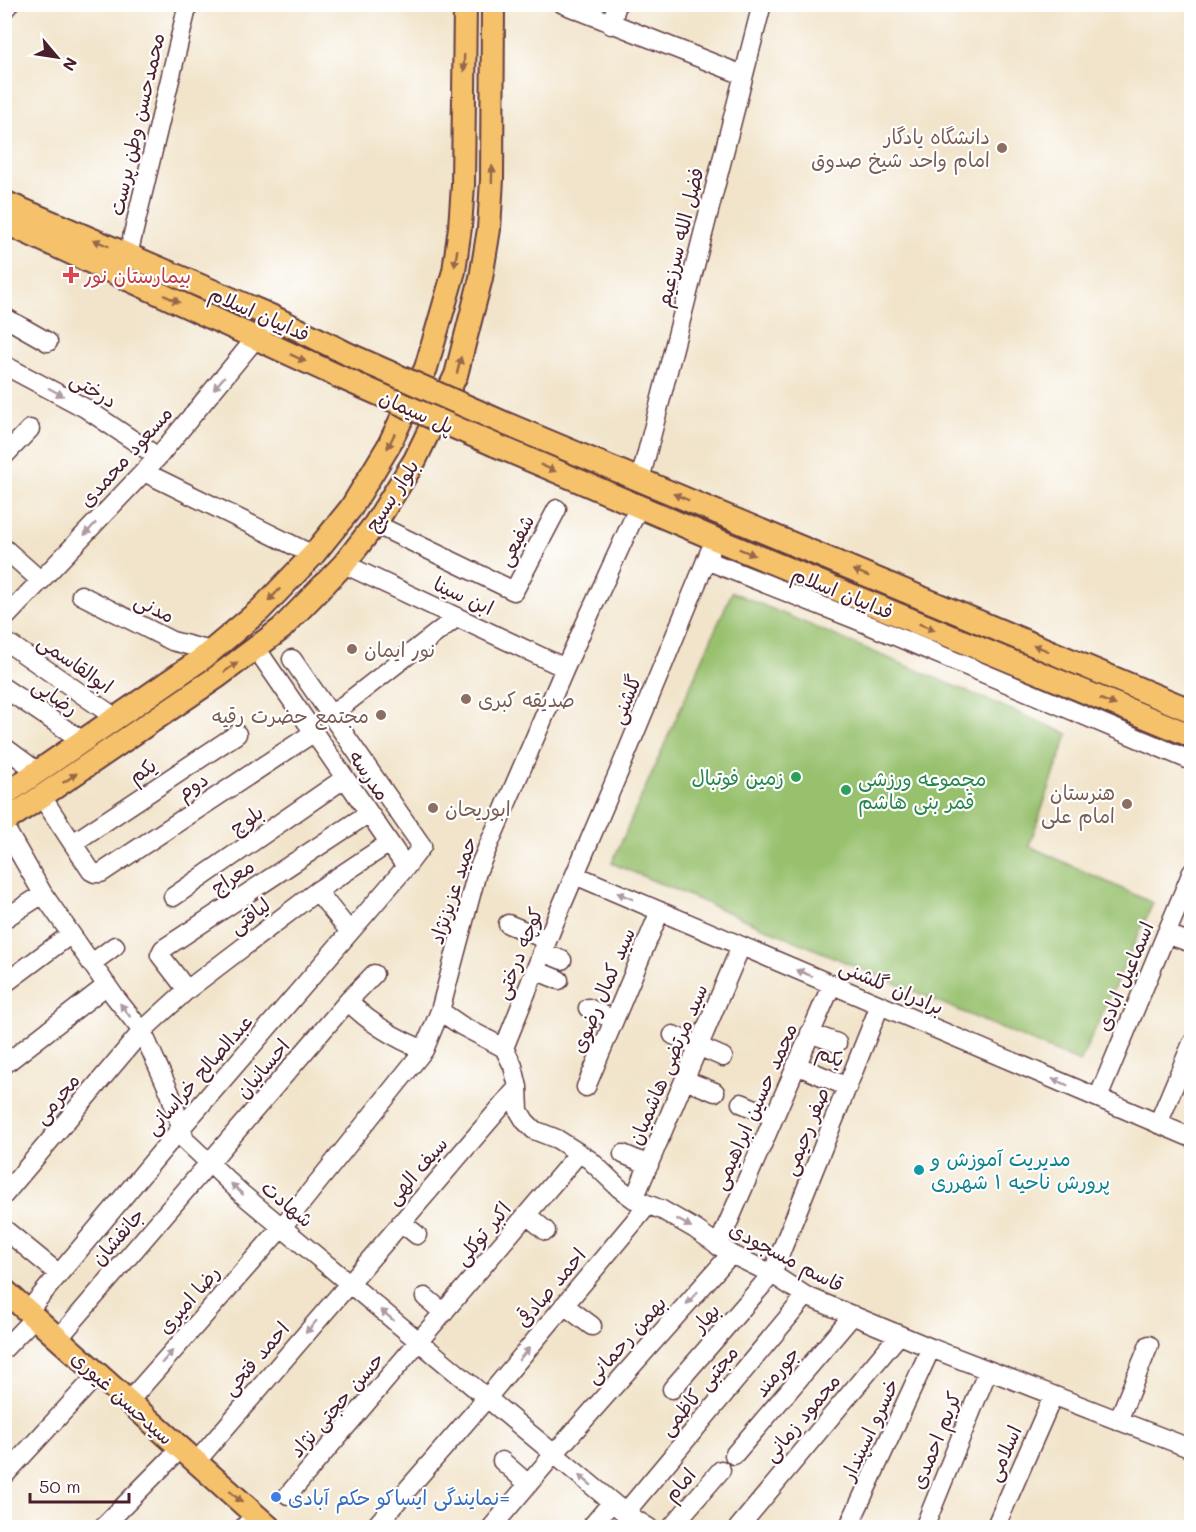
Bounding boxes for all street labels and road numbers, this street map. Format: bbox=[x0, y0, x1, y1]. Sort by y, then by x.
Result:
street label: محمدحسن وطن پرست bbox=[102, 30, 171, 218]
street label: فضل الله سرزعیم bbox=[649, 165, 713, 310]
street label: فداییان اسلام bbox=[205, 279, 314, 349]
street label: درختی bbox=[65, 365, 122, 414]
street label: پل سیمان bbox=[375, 383, 458, 440]
street label: مسعود محمدی bbox=[73, 400, 179, 514]
street label: بلوار بسیج bbox=[358, 454, 426, 537]
street label: شفیعی bbox=[491, 510, 540, 571]
street label: فداییان اسلام bbox=[787, 560, 898, 627]
street label: ابن سینا bbox=[430, 570, 498, 620]
street label: مدنی bbox=[130, 586, 179, 629]
street label: ابوالقاسمی bbox=[33, 628, 119, 699]
street label: گلشنی bbox=[603, 670, 648, 728]
street label: رضایی bbox=[28, 671, 84, 722]
street label: مدرسه bbox=[344, 745, 396, 805]
street label: یکم bbox=[123, 751, 163, 791]
street label: دوم bbox=[171, 765, 215, 808]
street label: بلوچ bbox=[224, 798, 269, 841]
street label: حمید عزیزنژاد bbox=[422, 833, 482, 947]
street label: معراج bbox=[205, 852, 260, 901]
street label: لیاقتی bbox=[223, 891, 275, 940]
street label: کوچه درختی bbox=[488, 903, 549, 1003]
street label: اسماعیل ابادی bbox=[1089, 917, 1159, 1035]
street label: سید کمال رضوی bbox=[564, 923, 640, 1057]
street label: برادران گلشنی bbox=[835, 952, 948, 1021]
street label: سید مرتضی هاشمیان bbox=[621, 979, 714, 1149]
street label: عبدالصالح خراسانی bbox=[139, 1008, 259, 1141]
street label: محمد حسین ابراهیمی bbox=[706, 1019, 803, 1194]
street label: احسانیان bbox=[229, 1033, 295, 1103]
street label: یکم bbox=[812, 1038, 849, 1075]
street label: محرمی bbox=[27, 1067, 86, 1130]
street label: صفر رحیمی bbox=[776, 1083, 835, 1179]
street label: سیف الهی bbox=[379, 1130, 454, 1210]
street label: شهادت bbox=[257, 1174, 319, 1232]
street label: اکبر توکلی bbox=[448, 1196, 517, 1271]
street label: جانفشان bbox=[85, 1202, 149, 1270]
street label: قاسم مسجودی bbox=[724, 1215, 849, 1300]
street label: احمد صادقی bbox=[509, 1242, 591, 1332]
street label: رضا امیری bbox=[151, 1259, 225, 1339]
street label: بهمن رحمانی bbox=[579, 1290, 672, 1389]
street label: بهار bbox=[684, 1297, 725, 1339]
street label: احمد فتحی bbox=[216, 1316, 295, 1401]
street label: مجتبی کاظمی bbox=[653, 1339, 744, 1441]
street label: جورمند bbox=[747, 1340, 805, 1402]
street label: سیدحسن غیوری bbox=[66, 1344, 180, 1450]
street label: حسن حجتی نژاد bbox=[283, 1346, 390, 1463]
street label: محمود زمانی bbox=[757, 1368, 846, 1467]
street label: خسرو اسپندار bbox=[833, 1374, 905, 1486]
street label: کریم احمدی bbox=[904, 1387, 969, 1494]
street label: اسلامی bbox=[979, 1421, 1028, 1485]
street label: امام bbox=[657, 1462, 703, 1508]

